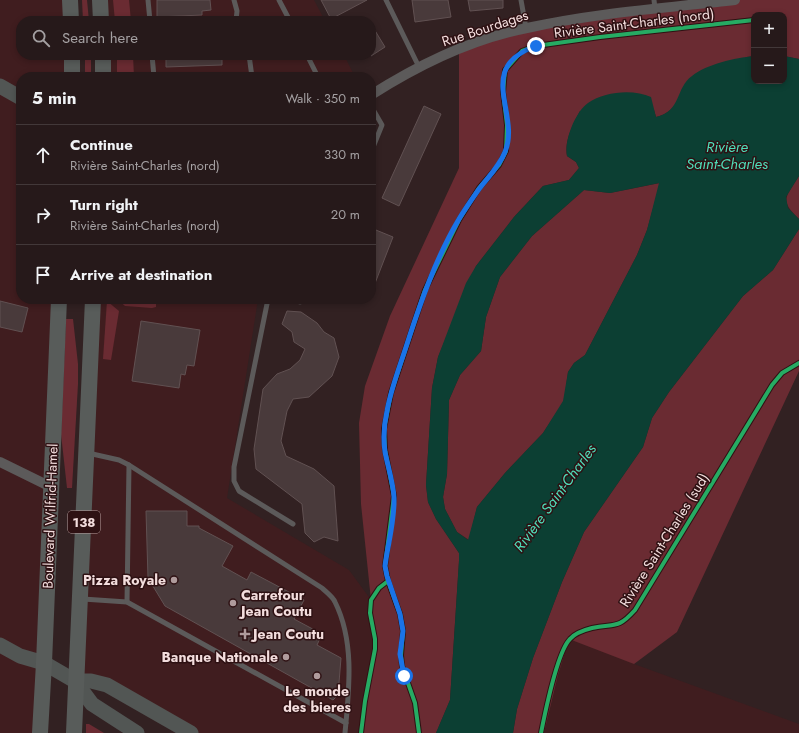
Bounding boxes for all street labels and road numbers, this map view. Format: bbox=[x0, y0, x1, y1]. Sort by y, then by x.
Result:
street label: Rivière Saint-Charles (nord) bbox=[553, 3, 715, 43]
street label: Rue Bourdages bbox=[439, 5, 531, 51]
street label: Boulevard Wilfrid-Hamel bbox=[37, 443, 63, 589]
street label: Rivière Saint-Charles (sud) bbox=[615, 469, 713, 611]
road number: 138 bbox=[68, 511, 100, 533]

